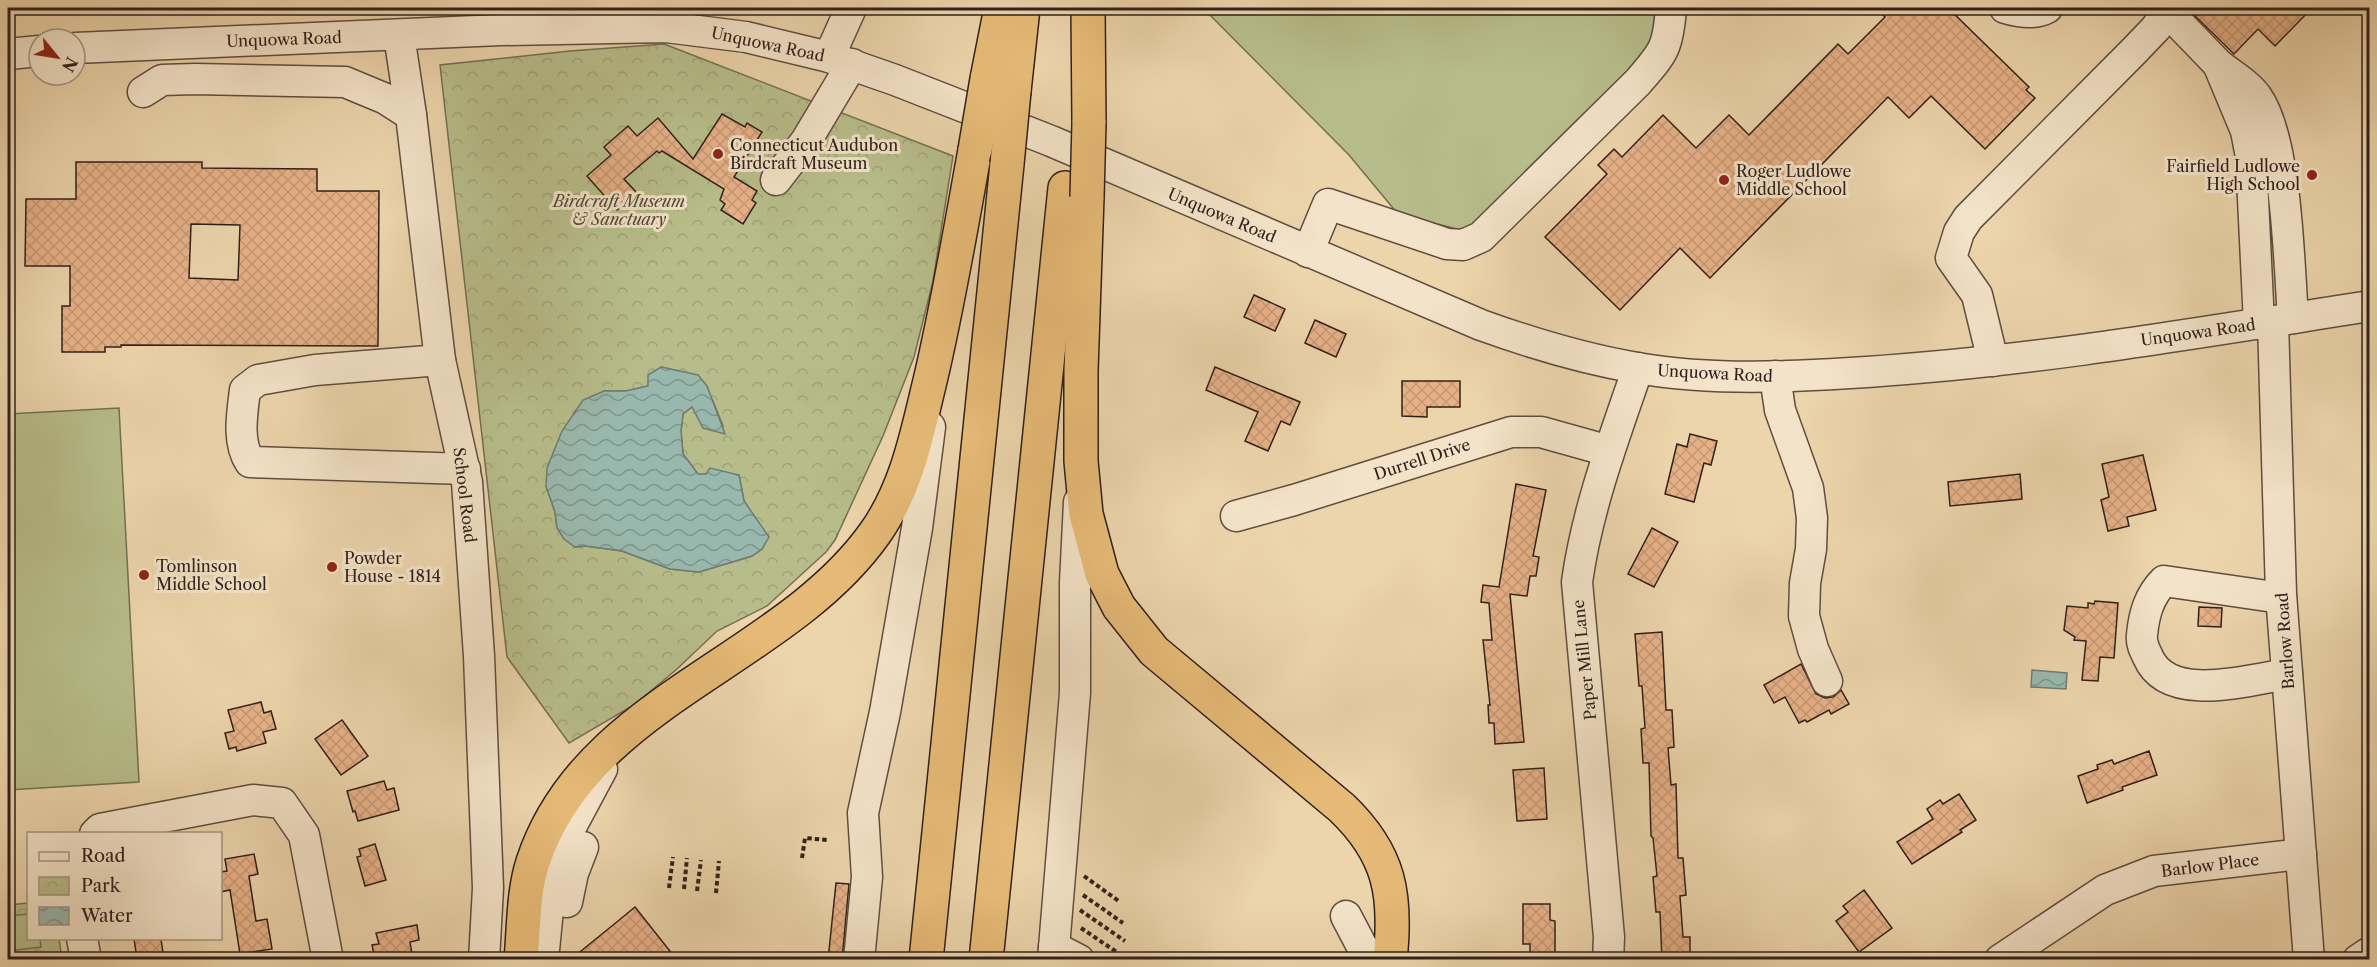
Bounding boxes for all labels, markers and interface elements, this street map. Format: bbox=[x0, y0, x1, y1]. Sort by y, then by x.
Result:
street label: Unquowa Road bbox=[709, 22, 827, 66]
north arrow bbox=[27, 27, 87, 87]
street label: Unquowa Road bbox=[226, 27, 342, 51]
text: N bbox=[58, 53, 82, 76]
place label: Connecticut Audubon Birdcraft Museum bbox=[730, 135, 898, 173]
marker: Connecticut Audubon Birdcraft Museum bbox=[711, 147, 725, 161]
place label: Fairfield Ludlowe High School bbox=[2166, 156, 2300, 194]
place label: Roger Ludlowe Middle School bbox=[1736, 161, 1851, 199]
marker: Fairfield Ludlowe High School bbox=[2305, 168, 2319, 182]
marker: Roger Ludlowe Middle School bbox=[1717, 173, 1731, 187]
street label: Unquowa Road bbox=[1165, 183, 1279, 247]
park label: Birdcraft Museum & Sanctuary bbox=[551, 191, 685, 229]
street label: Unquowa Road bbox=[2139, 314, 2257, 350]
street label: Unquowa Road bbox=[1657, 360, 1774, 386]
street label: Durrell Drive bbox=[1371, 434, 1473, 484]
street label: School Road bbox=[449, 446, 481, 544]
place label: Powder House - 1814 bbox=[344, 548, 441, 586]
place label: Tomlinson Middle School bbox=[156, 556, 267, 594]
marker: Powder House - 1814 bbox=[325, 560, 339, 574]
marker: Tomlinson Middle School bbox=[137, 568, 151, 582]
street label: Barlow Road bbox=[2272, 592, 2298, 690]
street label: Paper Mill Lane bbox=[1568, 599, 1600, 721]
legend bbox=[27, 832, 222, 940]
text: Road bbox=[81, 845, 126, 867]
street label: Barlow Place bbox=[2160, 849, 2260, 881]
text: Park bbox=[81, 875, 122, 897]
text: Water bbox=[80, 905, 133, 927]

